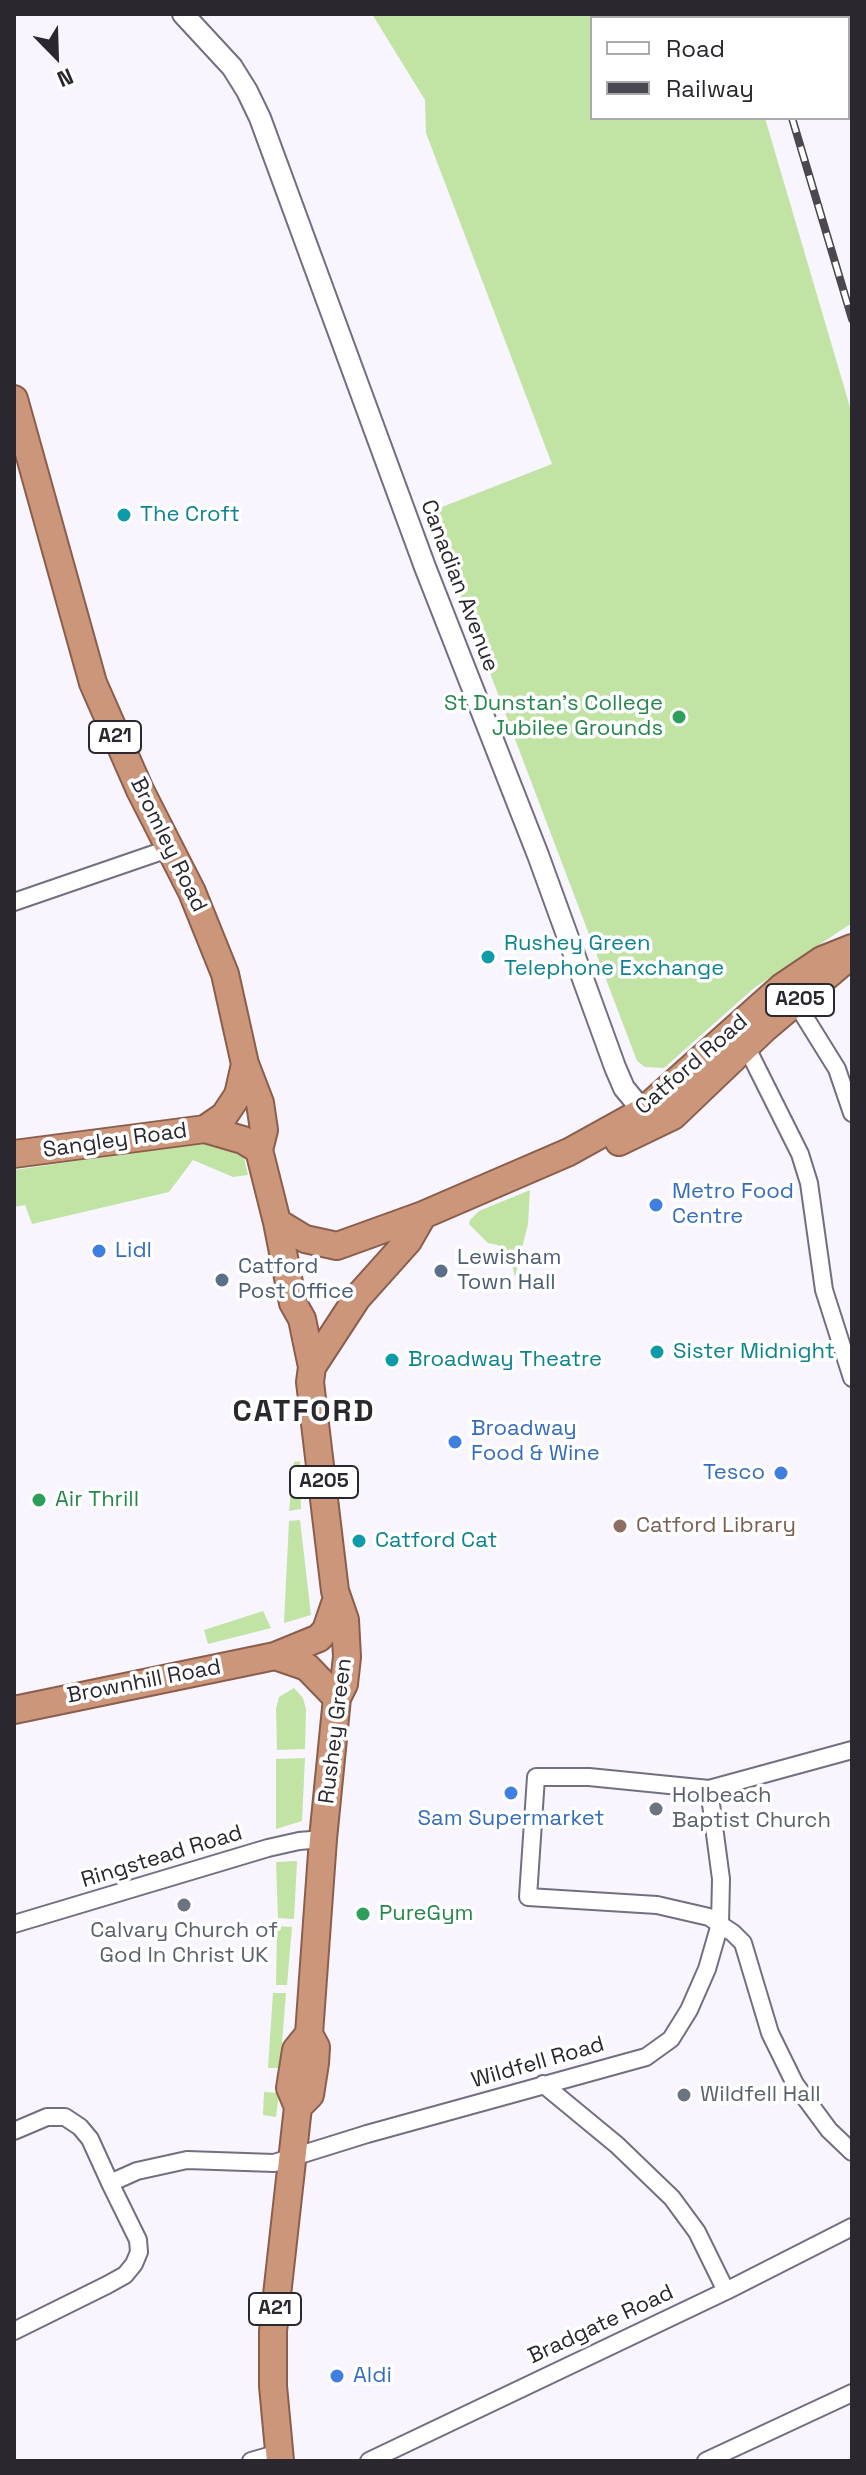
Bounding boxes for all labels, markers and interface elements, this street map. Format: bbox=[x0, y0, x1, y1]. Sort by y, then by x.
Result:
north arrow bbox=[16, 16, 96, 96]
legend bbox=[590, 16, 850, 120]
text: Road bbox=[666, 33, 725, 64]
text: N bbox=[53, 62, 78, 94]
text: Railway bbox=[666, 73, 754, 104]
street label: Canadian Avenue bbox=[414, 496, 504, 676]
place label: The Croft bbox=[140, 502, 240, 528]
marker: The Croft bbox=[115, 506, 133, 524]
place label: St Dunstan's College Jubilee Grounds bbox=[444, 691, 663, 742]
marker: St Dunstan's College Jubilee Grounds bbox=[670, 708, 688, 726]
road number: A21 bbox=[89, 721, 141, 753]
street label: Bromley Road bbox=[124, 773, 212, 917]
place label: Rushey Green Telephone Exchange bbox=[504, 931, 724, 982]
marker: Rushey Green Telephone Exchange bbox=[479, 948, 497, 966]
road number: A205 bbox=[766, 984, 834, 1016]
street label: Catford Road bbox=[630, 1009, 754, 1121]
street label: Sangley Road bbox=[41, 1118, 189, 1164]
place label: Metro Food Centre bbox=[672, 1179, 794, 1230]
marker: Metro Food Centre bbox=[647, 1196, 665, 1214]
place label: Lidl bbox=[115, 1238, 152, 1264]
marker: Lidl bbox=[90, 1242, 108, 1260]
place label: Lewisham Town Hall bbox=[457, 1245, 561, 1296]
place label: Catford Post Office bbox=[238, 1254, 354, 1306]
marker: Lewisham Town Hall bbox=[432, 1262, 450, 1280]
marker: Catford Post Office bbox=[213, 1271, 231, 1289]
place label: Sister Midnight bbox=[673, 1339, 835, 1365]
marker: Sister Midnight bbox=[648, 1343, 666, 1361]
place label: Broadway Theatre bbox=[408, 1347, 602, 1373]
marker: Broadway Theatre bbox=[383, 1351, 401, 1369]
district label: CATFORD bbox=[233, 1395, 375, 1431]
place label: Broadway Food & Wine bbox=[471, 1416, 600, 1468]
marker: Broadway Food & Wine bbox=[446, 1433, 464, 1451]
place label: Tesco bbox=[703, 1460, 765, 1486]
marker: Tesco bbox=[772, 1464, 790, 1482]
road number: A205 bbox=[290, 1466, 358, 1498]
place label: Air Thrill bbox=[55, 1487, 139, 1513]
marker: Air Thrill bbox=[30, 1491, 48, 1509]
place label: Catford Library bbox=[636, 1513, 796, 1539]
marker: Catford Library bbox=[611, 1517, 629, 1535]
place label: Catford Cat bbox=[375, 1528, 497, 1554]
marker: Catford Cat bbox=[350, 1532, 368, 1550]
street label: Brownhill Road bbox=[65, 1654, 223, 1710]
street label: Rushey Green bbox=[314, 1657, 358, 1805]
place label: Holbeach Baptist Church bbox=[672, 1783, 831, 1834]
marker: Sam Supermarket bbox=[502, 1784, 520, 1802]
marker: Holbeach Baptist Church bbox=[647, 1800, 665, 1818]
place label: Sam Supermarket bbox=[418, 1806, 604, 1832]
street label: Ringstead Road bbox=[78, 1820, 246, 1894]
marker: Calvary Church of God In Christ UK bbox=[175, 1896, 193, 1914]
place label: PureGym bbox=[379, 1901, 474, 1927]
marker: PureGym bbox=[354, 1905, 372, 1923]
place label: Calvary Church of God In Christ UK bbox=[90, 1918, 278, 1970]
street label: Wildfell Road bbox=[469, 2031, 607, 2095]
place label: Wildfell Hall bbox=[700, 2082, 821, 2108]
marker: Wildfell Hall bbox=[675, 2086, 693, 2104]
street label: Bradgate Road bbox=[524, 2280, 678, 2370]
road number: A21 bbox=[249, 2293, 301, 2325]
place label: Aldi bbox=[353, 2363, 392, 2389]
marker: Aldi bbox=[328, 2367, 346, 2385]

